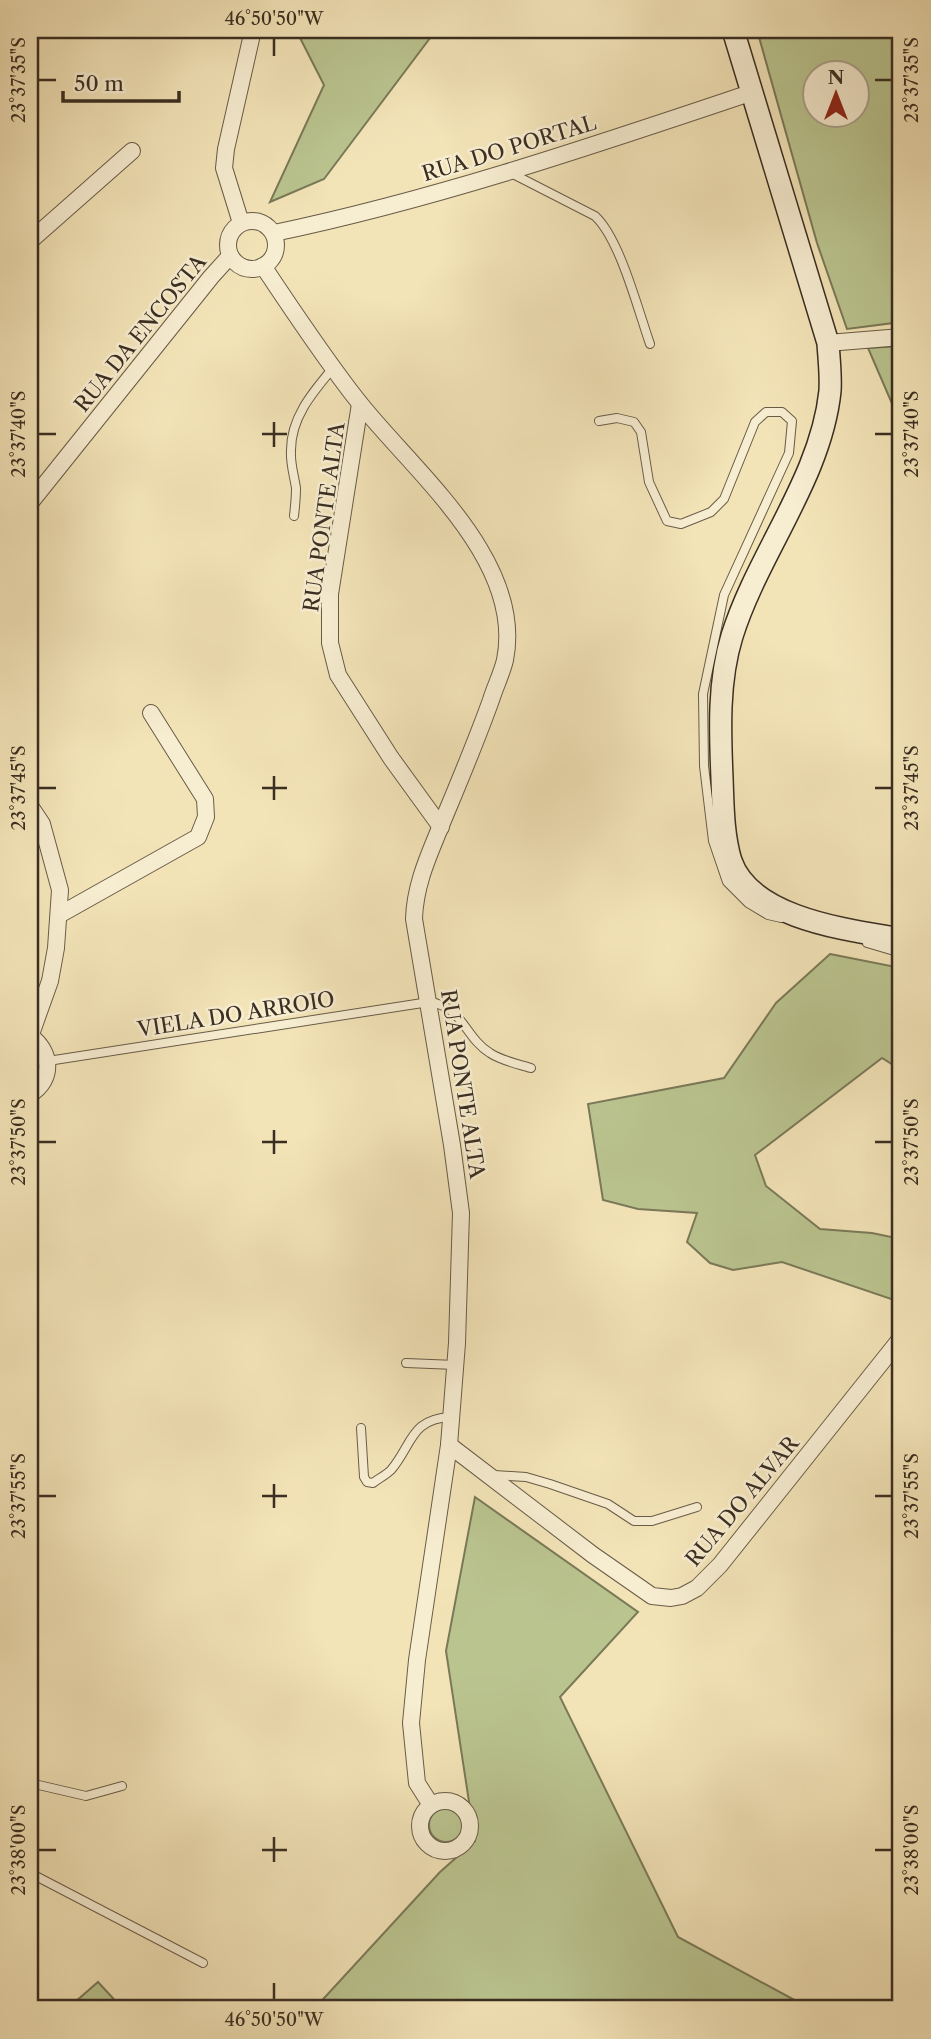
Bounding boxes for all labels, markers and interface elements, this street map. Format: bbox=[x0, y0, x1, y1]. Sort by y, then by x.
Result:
text: 46°50'50"W bbox=[224, 8, 325, 30]
text: 23°37'35"S bbox=[8, 37, 30, 123]
text: 23°37'35"S bbox=[901, 37, 923, 123]
scale bar bbox=[63, 60, 178, 104]
north arrow bbox=[802, 60, 872, 130]
text: N bbox=[828, 66, 844, 89]
text: 50 m bbox=[74, 71, 124, 96]
street label: RUA DO PORTAL bbox=[419, 110, 599, 186]
street label: RUA DA ENCOSTA bbox=[69, 249, 211, 417]
text: 23°37'40"S bbox=[8, 390, 30, 478]
text: 23°37'40"S bbox=[901, 390, 923, 478]
street label: RUA PONTE ALTA bbox=[298, 420, 350, 613]
text: 23°37'45"S bbox=[8, 745, 30, 831]
text: 23°37'45"S bbox=[901, 745, 923, 831]
street label: VIELA DO ARROIO bbox=[135, 986, 336, 1042]
street label: RUA PONTE ALTA bbox=[436, 988, 490, 1181]
text: 23°37'50"S bbox=[8, 1098, 30, 1186]
text: 23°37'50"S bbox=[901, 1098, 923, 1186]
street label: RUA DO ALVAR bbox=[680, 1430, 805, 1571]
text: 23°37'55"S bbox=[8, 1453, 30, 1539]
text: 23°37'55"S bbox=[901, 1453, 923, 1539]
text: 23°38'00"S bbox=[8, 1805, 30, 1895]
text: 23°38'00"S bbox=[901, 1805, 923, 1895]
text: 46°50'50"W bbox=[224, 2009, 325, 2031]

